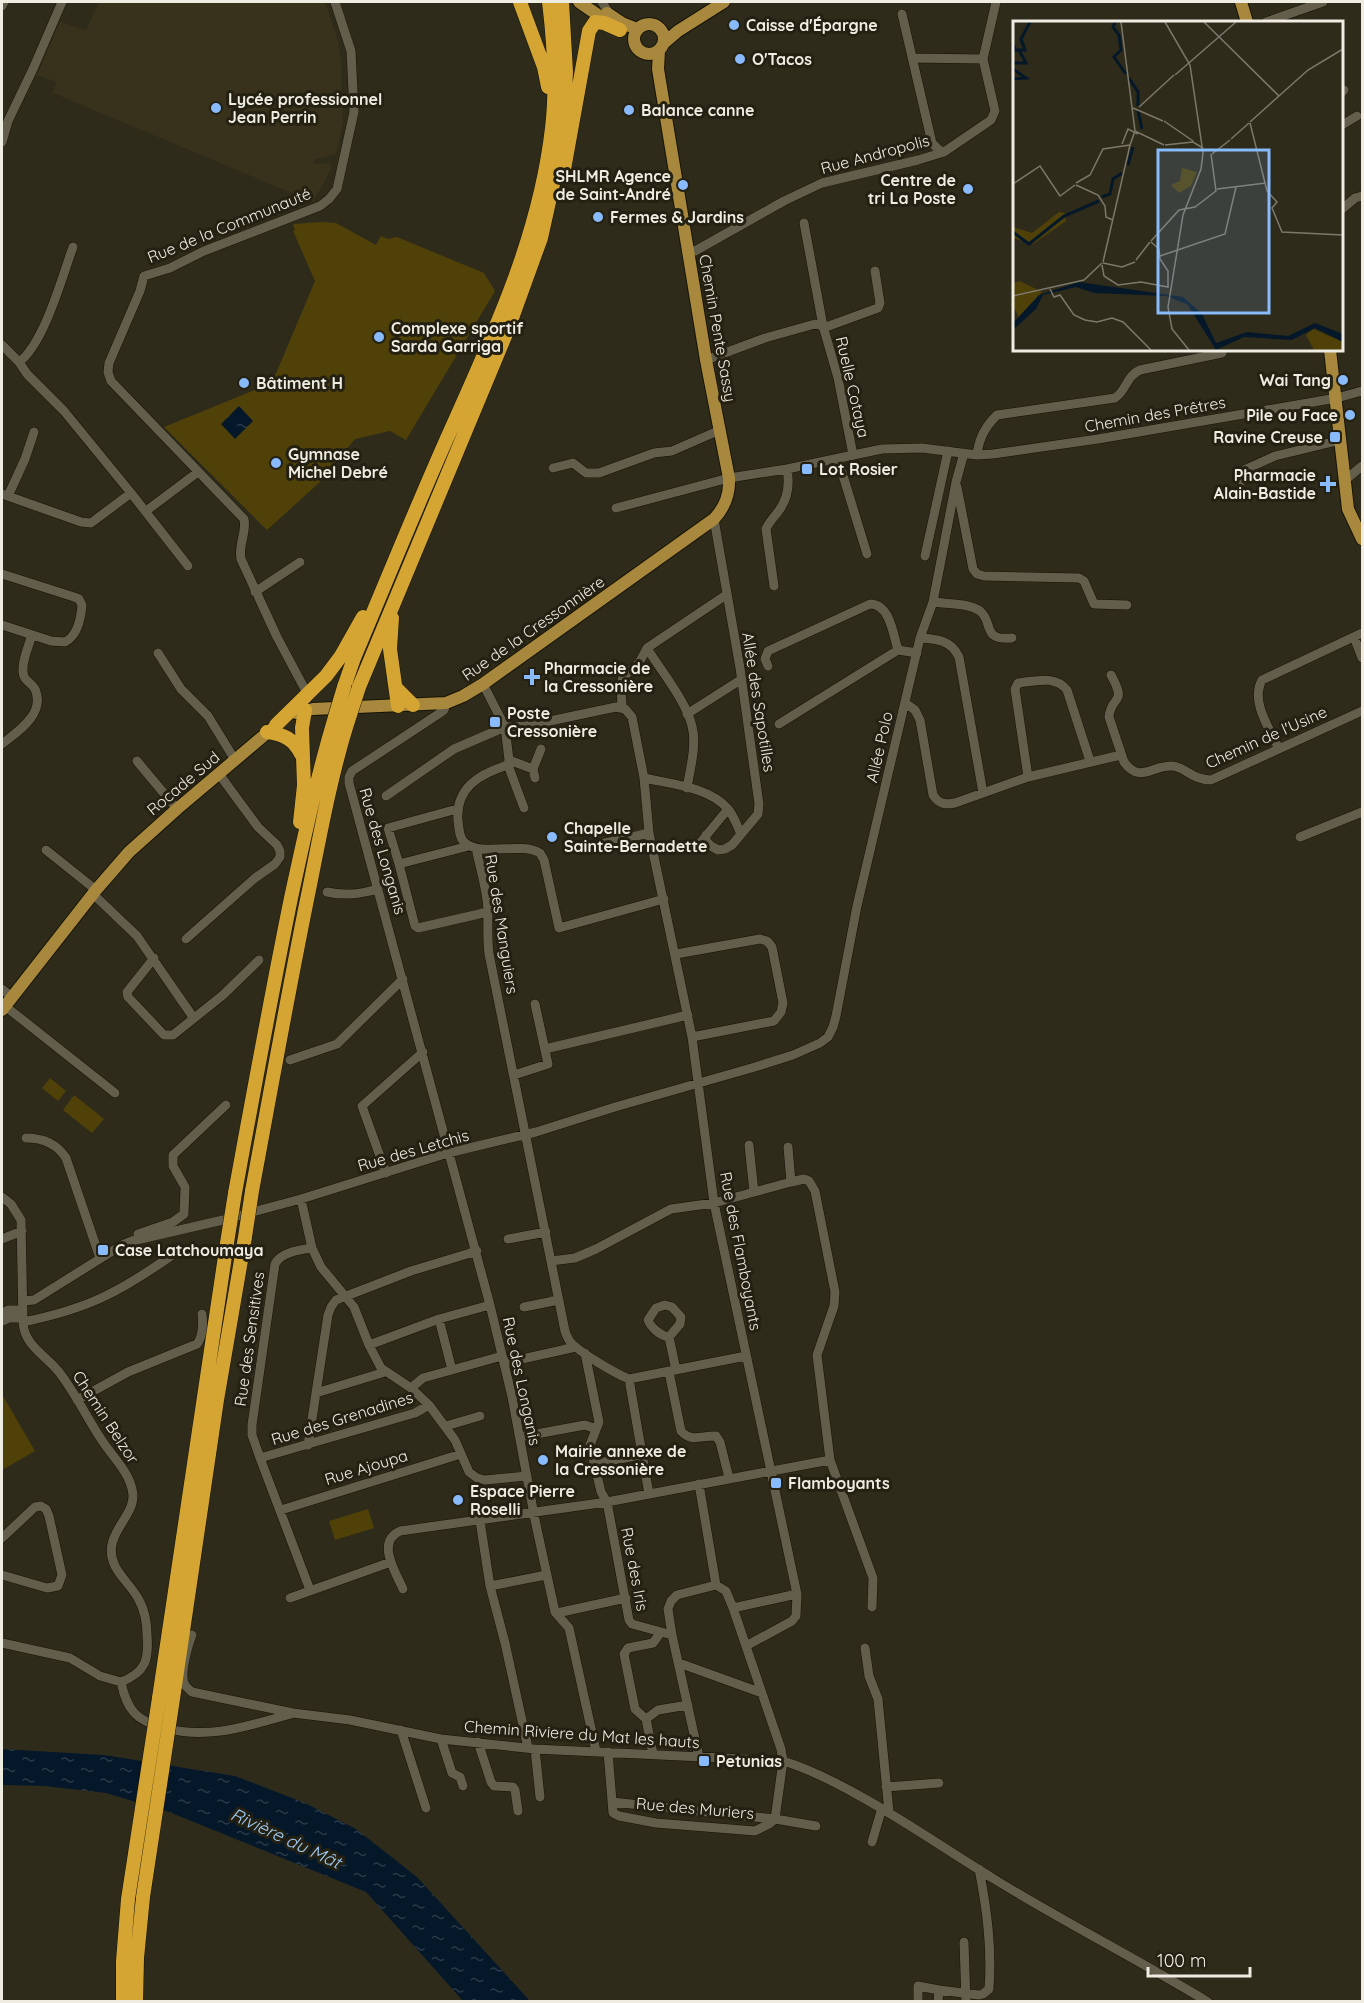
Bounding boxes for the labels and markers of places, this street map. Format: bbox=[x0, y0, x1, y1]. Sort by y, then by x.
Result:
place label: Caisse d'Épargne bbox=[746, 15, 878, 35]
marker: Caisse d'Épargne bbox=[727, 18, 741, 32]
place label: O'Tacos bbox=[752, 49, 812, 69]
marker: O'Tacos bbox=[733, 52, 747, 66]
place label: Lycée professionnel Jean Perrin bbox=[228, 89, 382, 127]
place label: Balance canne bbox=[641, 100, 755, 120]
marker: Lycée professionnel Jean Perrin bbox=[209, 101, 223, 115]
marker: Balance canne bbox=[622, 103, 636, 117]
place label: SHLMR Agence de Saint-André bbox=[555, 166, 671, 204]
place label: Centre de tri La Poste bbox=[868, 170, 956, 208]
marker: SHLMR Agence de Saint-André bbox=[676, 178, 690, 192]
marker: Centre de tri La Poste bbox=[961, 182, 975, 196]
place label: Fermes & Jardins bbox=[610, 207, 744, 227]
marker: Fermes & Jardins bbox=[591, 210, 605, 224]
place label: Complexe sportif Sarda Garriga bbox=[391, 318, 523, 356]
marker: Complexe sportif Sarda Garriga bbox=[372, 330, 386, 344]
place label: Wai Tang bbox=[1260, 370, 1331, 390]
place label: Bâtiment H bbox=[256, 373, 343, 393]
marker: Wai Tang bbox=[1336, 373, 1350, 387]
marker: Bâtiment H bbox=[237, 376, 251, 390]
place label: Pile ou Face bbox=[1246, 405, 1338, 425]
marker: Pile ou Face bbox=[1343, 408, 1357, 422]
place label: Ravine Creuse bbox=[1213, 427, 1323, 447]
marker: Ravine Creuse bbox=[1328, 430, 1342, 444]
place label: Gymnase Michel Debré bbox=[288, 444, 388, 482]
marker: Gymnase Michel Debré bbox=[269, 456, 283, 470]
place label: Lot Rosier bbox=[819, 459, 898, 479]
marker: Lot Rosier bbox=[800, 462, 814, 476]
place label: Pharmacie Alain-Bastide bbox=[1214, 465, 1316, 503]
marker: Pharmacie Alain-Bastide bbox=[1321, 477, 1335, 491]
place label: Pharmacie de la Cressonière bbox=[544, 658, 653, 696]
marker: Pharmacie de la Cressonière bbox=[525, 670, 539, 684]
place label: Poste Cressonière bbox=[507, 703, 597, 741]
marker: Poste Cressonière bbox=[488, 715, 502, 729]
place label: Chapelle Sainte-Bernadette bbox=[564, 818, 708, 856]
marker: Chapelle Sainte-Bernadette bbox=[545, 830, 559, 844]
place label: Case Latchoumaya bbox=[115, 1240, 264, 1260]
marker: Case Latchoumaya bbox=[96, 1243, 110, 1257]
place label: Mairie annexe de la Cressonière bbox=[555, 1441, 686, 1479]
marker: Mairie annexe de la Cressonière bbox=[536, 1453, 550, 1467]
place label: Flamboyants bbox=[788, 1473, 890, 1493]
marker: Flamboyants bbox=[769, 1476, 783, 1490]
place label: Espace Pierre Roselli bbox=[470, 1481, 575, 1519]
marker: Espace Pierre Roselli bbox=[451, 1493, 465, 1507]
place label: Petunias bbox=[716, 1751, 782, 1771]
marker: Petunias bbox=[697, 1754, 711, 1768]

